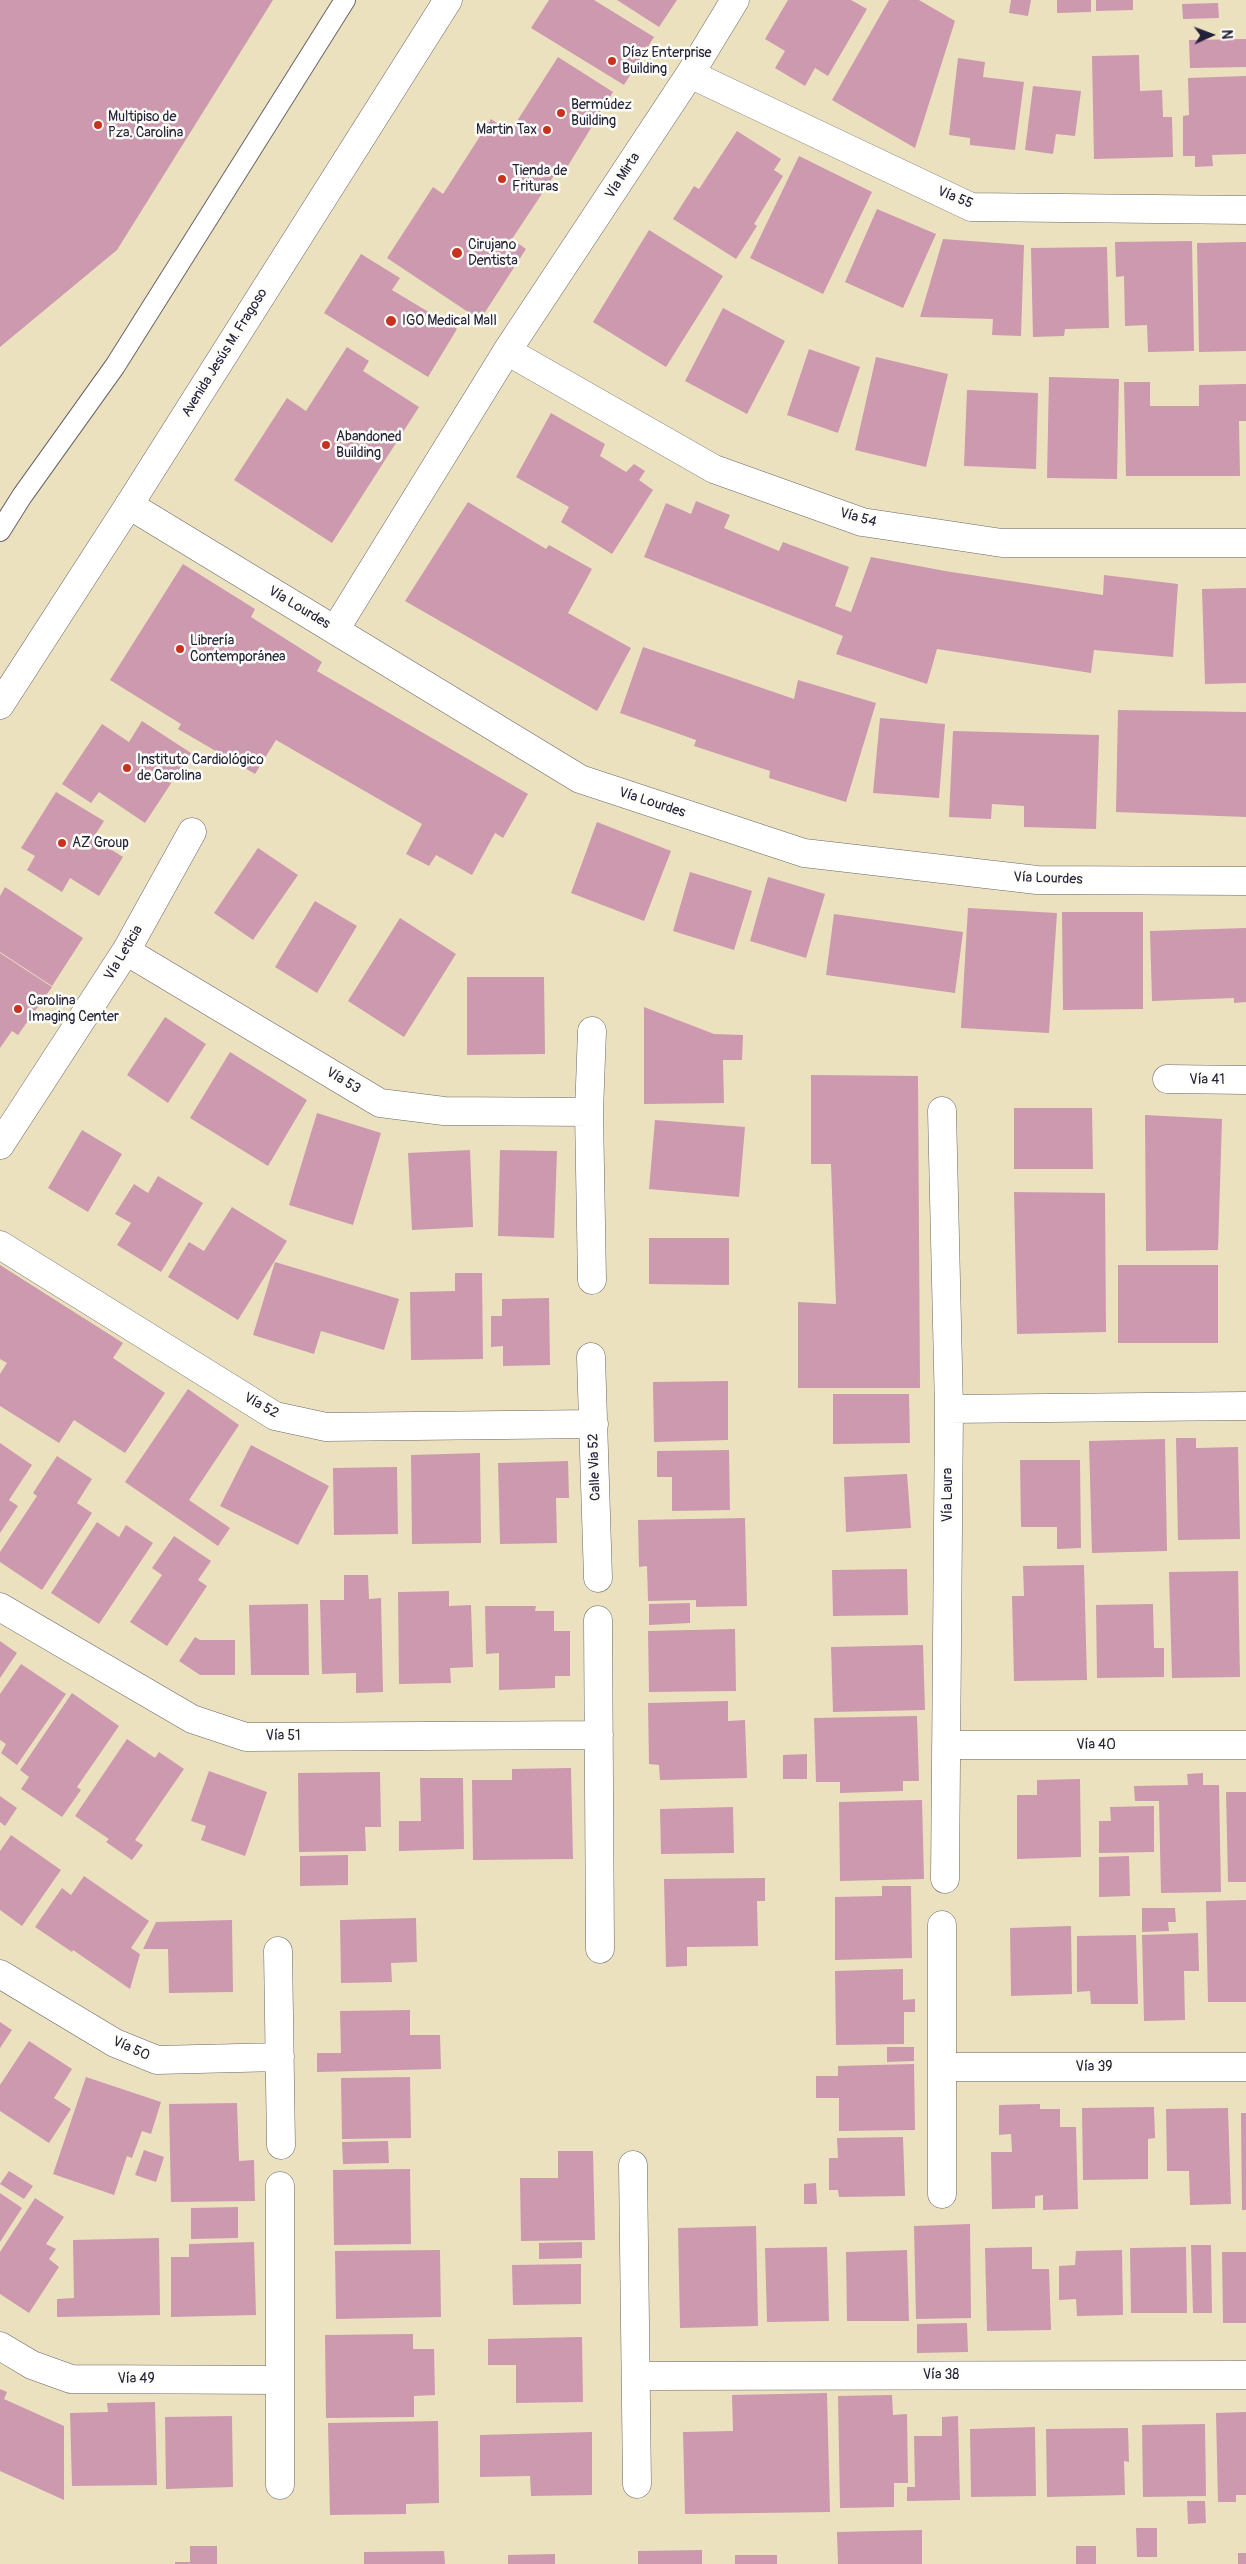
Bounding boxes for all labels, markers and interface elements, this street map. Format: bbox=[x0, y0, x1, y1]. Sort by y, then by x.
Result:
north arrow bbox=[1186, 10, 1236, 60]
text: N bbox=[1218, 29, 1235, 39]
place label: Díaz Enterprise Building bbox=[622, 45, 711, 78]
marker: Díaz Enterprise Building bbox=[606, 55, 618, 67]
place label: Bermúdez Building bbox=[571, 97, 632, 130]
marker: Bermúdez Building bbox=[555, 107, 567, 119]
place label: Multipiso de Pza. Carolina bbox=[108, 109, 183, 142]
marker: Multipiso de Pza. Carolina bbox=[92, 119, 104, 131]
place label: Martin Tax bbox=[476, 122, 537, 138]
marker: Martin Tax bbox=[541, 124, 553, 136]
street label: Vía Mirta bbox=[602, 150, 644, 202]
place label: Tienda de Frituras bbox=[512, 163, 567, 196]
marker: Tienda de Frituras bbox=[496, 173, 508, 185]
street label: Vía 55 bbox=[935, 183, 975, 213]
place label: Cirujano Dentista bbox=[468, 237, 518, 270]
marker: Cirujano Dentista bbox=[450, 246, 464, 260]
street label: Avenida Jesús M. Fragoso bbox=[179, 286, 271, 420]
place label: IGO Medical Mall bbox=[402, 313, 497, 329]
marker: IGO Medical Mall bbox=[384, 314, 398, 328]
place label: Abandoned Building bbox=[336, 429, 402, 462]
marker: Abandoned Building bbox=[320, 439, 332, 451]
street label: Vía 54 bbox=[838, 505, 878, 531]
street label: Vía Lourdes bbox=[265, 583, 333, 633]
place label: Librería Contemporánea bbox=[190, 633, 286, 666]
marker: Librería Contemporánea bbox=[174, 643, 186, 655]
place label: Instituto Cardiológico de Carolina bbox=[137, 752, 264, 784]
marker: Instituto Cardiológico de Carolina bbox=[121, 762, 133, 774]
street label: Vía Lourdes bbox=[617, 784, 687, 822]
place label: AZ Group bbox=[72, 835, 129, 851]
marker: AZ Group bbox=[56, 837, 68, 849]
street label: Vía Lourdes bbox=[1013, 869, 1083, 889]
street label: Vía Leticia bbox=[101, 923, 147, 983]
place label: Carolina Imaging Center bbox=[28, 993, 119, 1026]
marker: Carolina Imaging Center bbox=[12, 1003, 24, 1015]
street label: Vía 53 bbox=[323, 1064, 363, 1098]
street label: Vía 41 bbox=[1189, 1072, 1225, 1088]
street label: Vía 52 bbox=[241, 1390, 281, 1422]
street label: Calle Via 52 bbox=[585, 1433, 605, 1501]
street label: Vía Laura bbox=[940, 1468, 956, 1522]
street label: Vía 51 bbox=[266, 1728, 300, 1744]
street label: Vía 40 bbox=[1076, 1737, 1116, 1753]
street label: Vía 50 bbox=[110, 2033, 152, 2065]
street label: Vía 39 bbox=[1076, 2059, 1112, 2075]
street label: Vía 38 bbox=[923, 2367, 959, 2383]
street label: Vía 49 bbox=[117, 2371, 155, 2387]

